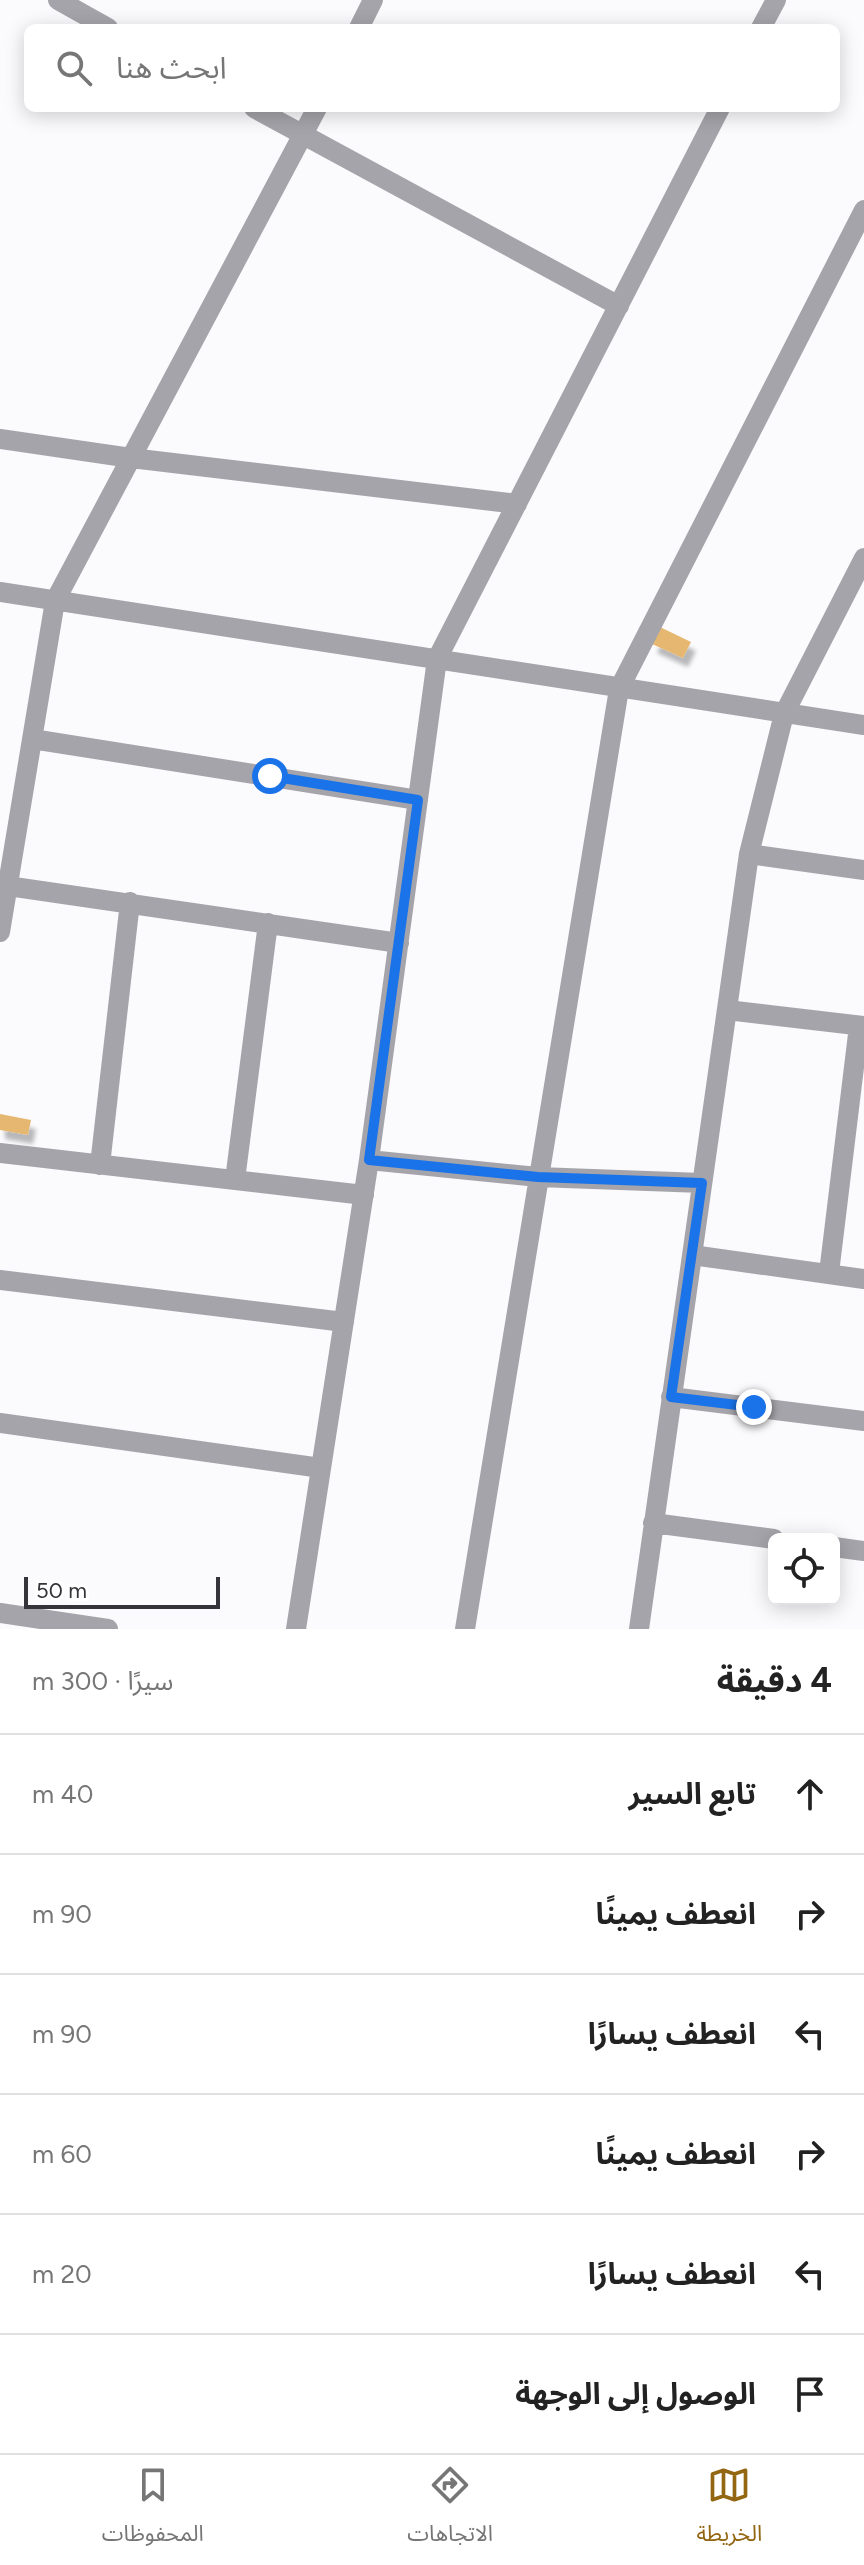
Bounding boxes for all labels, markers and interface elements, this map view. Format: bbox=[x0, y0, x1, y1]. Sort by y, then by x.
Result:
search box bbox=[24, 24, 840, 112]
icon: search bbox=[52, 46, 96, 90]
text: ابحث هنا bbox=[116, 49, 227, 86]
route start bbox=[252, 758, 288, 794]
route end bbox=[736, 1389, 772, 1425]
map controls bbox=[768, 1533, 840, 1605]
button: locate bbox=[768, 1533, 840, 1605]
scale bar bbox=[24, 1573, 220, 1609]
text: 50 m bbox=[36, 1577, 87, 1604]
text: 4 دقيقة bbox=[717, 1660, 832, 1701]
text: سيرًا · 300 m bbox=[32, 1665, 173, 1697]
icon: ahead bbox=[788, 1772, 832, 1816]
text: تابع السير bbox=[629, 1775, 756, 1812]
text: 40 m bbox=[32, 1778, 93, 1810]
icon: right bbox=[788, 1892, 832, 1936]
text: انعطف يمينًا bbox=[595, 1895, 756, 1932]
text: 90 m bbox=[32, 1898, 92, 1930]
icon: left bbox=[788, 2012, 832, 2056]
text: انعطف يسارًا bbox=[588, 2015, 756, 2052]
text: 90 m bbox=[32, 2018, 92, 2050]
icon: right bbox=[788, 2132, 832, 2176]
text: انعطف يمينًا bbox=[595, 2135, 756, 2172]
text: 60 m bbox=[32, 2138, 92, 2170]
icon: left bbox=[788, 2252, 832, 2296]
text: انعطف يسارًا bbox=[588, 2255, 756, 2292]
text: 20 m bbox=[32, 2258, 92, 2290]
icon: arrive bbox=[788, 2372, 832, 2416]
text: الوصول إلى الوجهة bbox=[515, 2375, 756, 2412]
tab: المحفوظات bbox=[102, 2463, 204, 2557]
tab: الاتجاهات bbox=[407, 2463, 493, 2557]
tab: الخريطة bbox=[696, 2463, 762, 2557]

